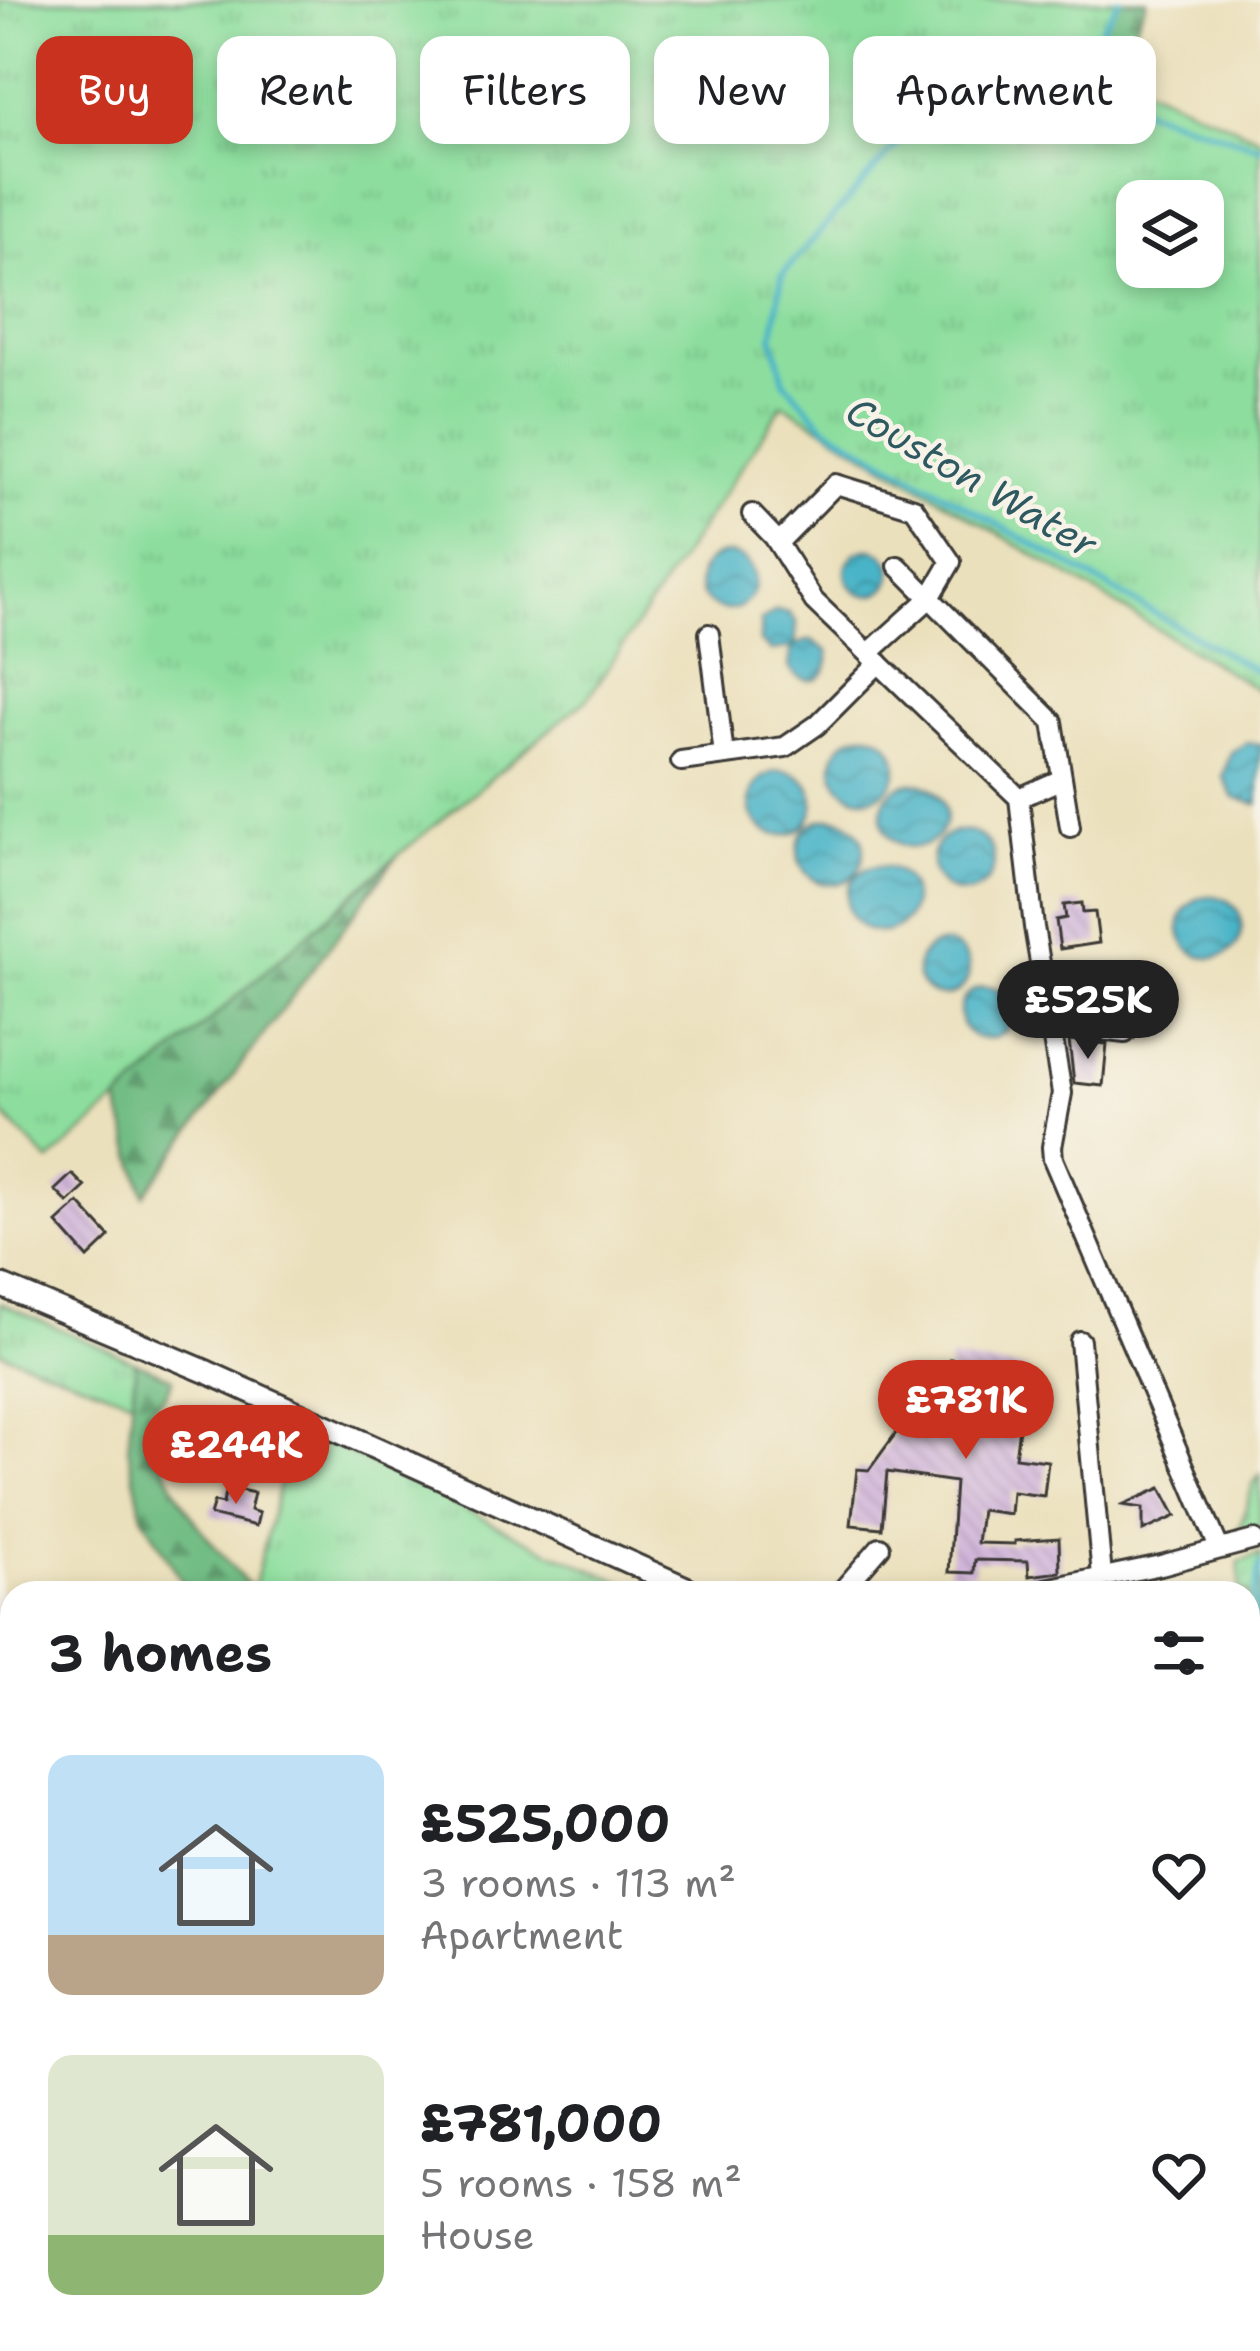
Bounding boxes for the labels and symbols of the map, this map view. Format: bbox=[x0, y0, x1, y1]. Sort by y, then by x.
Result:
water label: Couston Water bbox=[837, 384, 1107, 570]
pin: £525K bbox=[1004, 960, 1172, 1062]
pin: £781K bbox=[882, 1360, 1050, 1462]
pin: £244K bbox=[152, 1405, 320, 1507]

